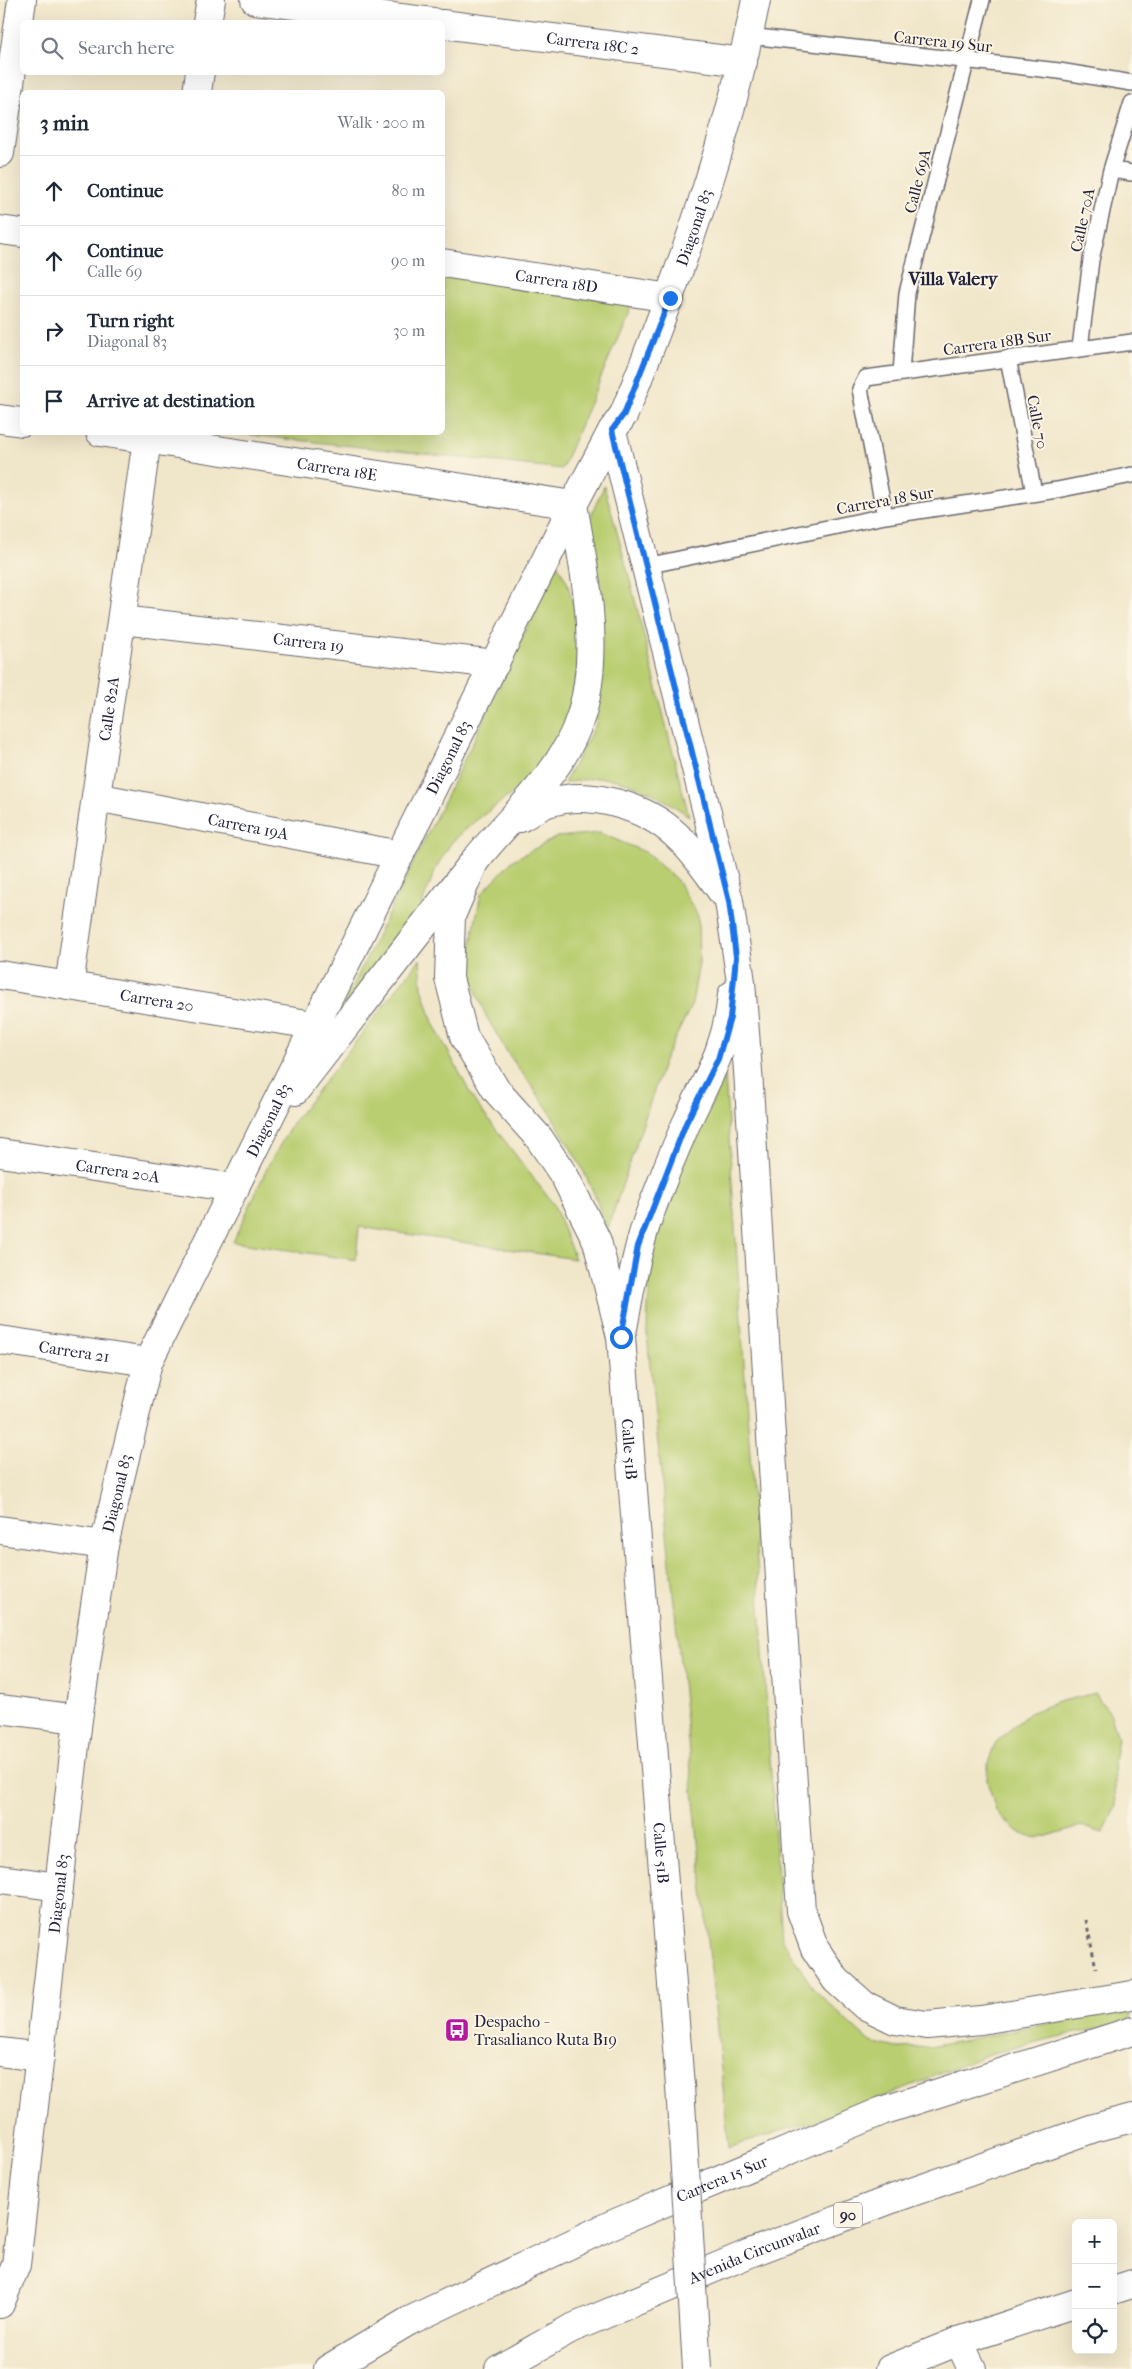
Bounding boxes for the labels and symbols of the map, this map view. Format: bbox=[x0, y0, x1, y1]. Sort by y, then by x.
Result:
street label: Carrera 19 Sur bbox=[893, 27, 993, 56]
street label: Carrera 18C 2 bbox=[545, 28, 640, 59]
street label: Calle 69A bbox=[900, 146, 935, 215]
street label: Calle 70A bbox=[1066, 186, 1099, 254]
street label: Diagonal 83 bbox=[672, 187, 716, 269]
street label: Carrera 18D bbox=[514, 265, 599, 297]
district label: Villa Valery bbox=[907, 269, 999, 290]
route end bbox=[659, 287, 682, 310]
street label: Carrera 18B Sur bbox=[942, 325, 1052, 359]
street label: Calle 70 bbox=[1023, 393, 1052, 451]
street label: Carrera 18E bbox=[296, 454, 379, 485]
street label: Carrera 18 Sur bbox=[835, 483, 935, 518]
street label: Carrera 19 bbox=[272, 629, 345, 656]
street label: Calle 82A bbox=[95, 675, 123, 742]
street label: Diagonal 83 bbox=[422, 717, 475, 797]
street label: Carrera 19A bbox=[206, 810, 291, 844]
street label: Carrera 20 bbox=[119, 985, 195, 1016]
street label: Diagonal 83 bbox=[242, 1080, 295, 1160]
street label: Carrera 20A bbox=[74, 1155, 162, 1187]
route start bbox=[610, 1326, 633, 1349]
street label: Carrera 21 bbox=[37, 1337, 111, 1366]
street label: Calle 51B bbox=[617, 1418, 641, 1480]
street label: Diagonal 83 bbox=[98, 1452, 136, 1534]
street label: Calle 51B bbox=[649, 1822, 673, 1884]
street label: Diagonal 83 bbox=[45, 1853, 73, 1934]
place label: Despacho - Trasalianco Ruta B19 bbox=[474, 2012, 617, 2049]
bus stop icon: Despacho - Trasalianco Ruta B19 bbox=[444, 2017, 470, 2043]
street label: Carrera 15 Sur bbox=[673, 2151, 771, 2206]
road number: 90 bbox=[834, 2202, 862, 2228]
street label: Avenida Circunvalar bbox=[685, 2218, 823, 2288]

